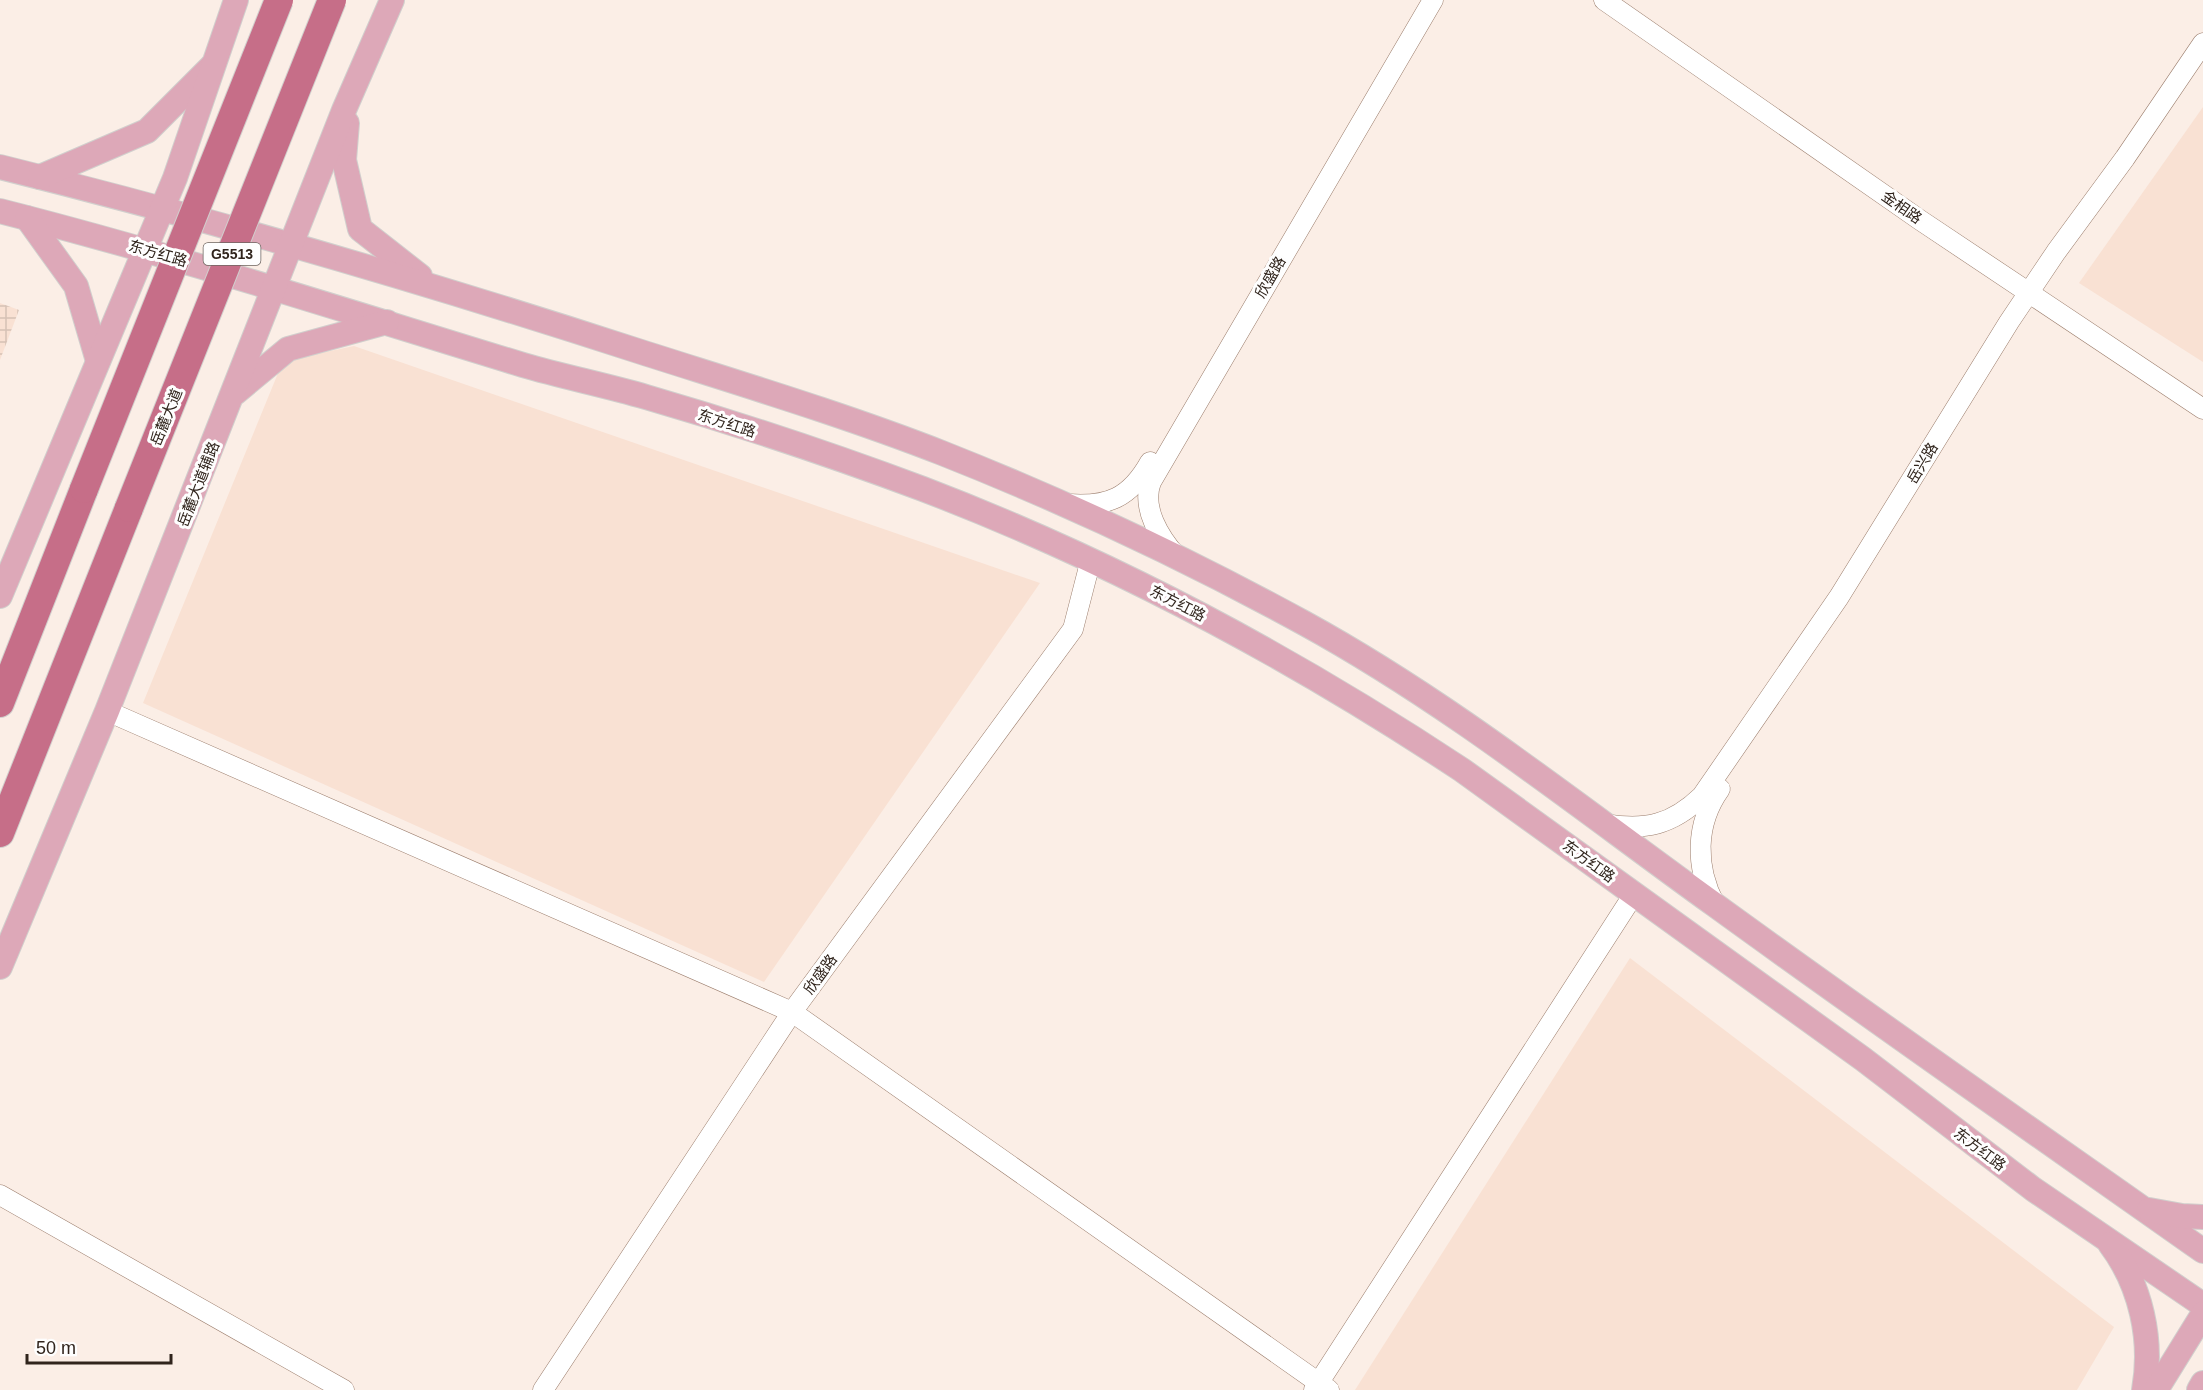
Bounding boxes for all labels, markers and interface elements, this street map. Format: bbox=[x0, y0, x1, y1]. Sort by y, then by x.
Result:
street label: 金相路 bbox=[1879, 187, 1925, 227]
street label: 东方红路 bbox=[127, 237, 189, 269]
road number: G5513 bbox=[204, 243, 260, 265]
street label: 欣盛路 bbox=[1251, 253, 1289, 301]
street label: 岳麓大道 bbox=[147, 386, 185, 448]
street label: 东方红路 bbox=[696, 406, 758, 440]
street label: 岳麓大道辅路 bbox=[174, 439, 222, 529]
street label: 岳兴路 bbox=[1903, 439, 1941, 487]
street label: 东方红路 bbox=[1147, 582, 1209, 624]
street label: 东方红路 bbox=[1560, 836, 1618, 886]
street label: 欣盛路 bbox=[800, 951, 840, 997]
street label: 东方红路 bbox=[1951, 1124, 2009, 1174]
scale bar bbox=[27, 1327, 171, 1365]
text: 50 m bbox=[36, 1338, 76, 1358]

